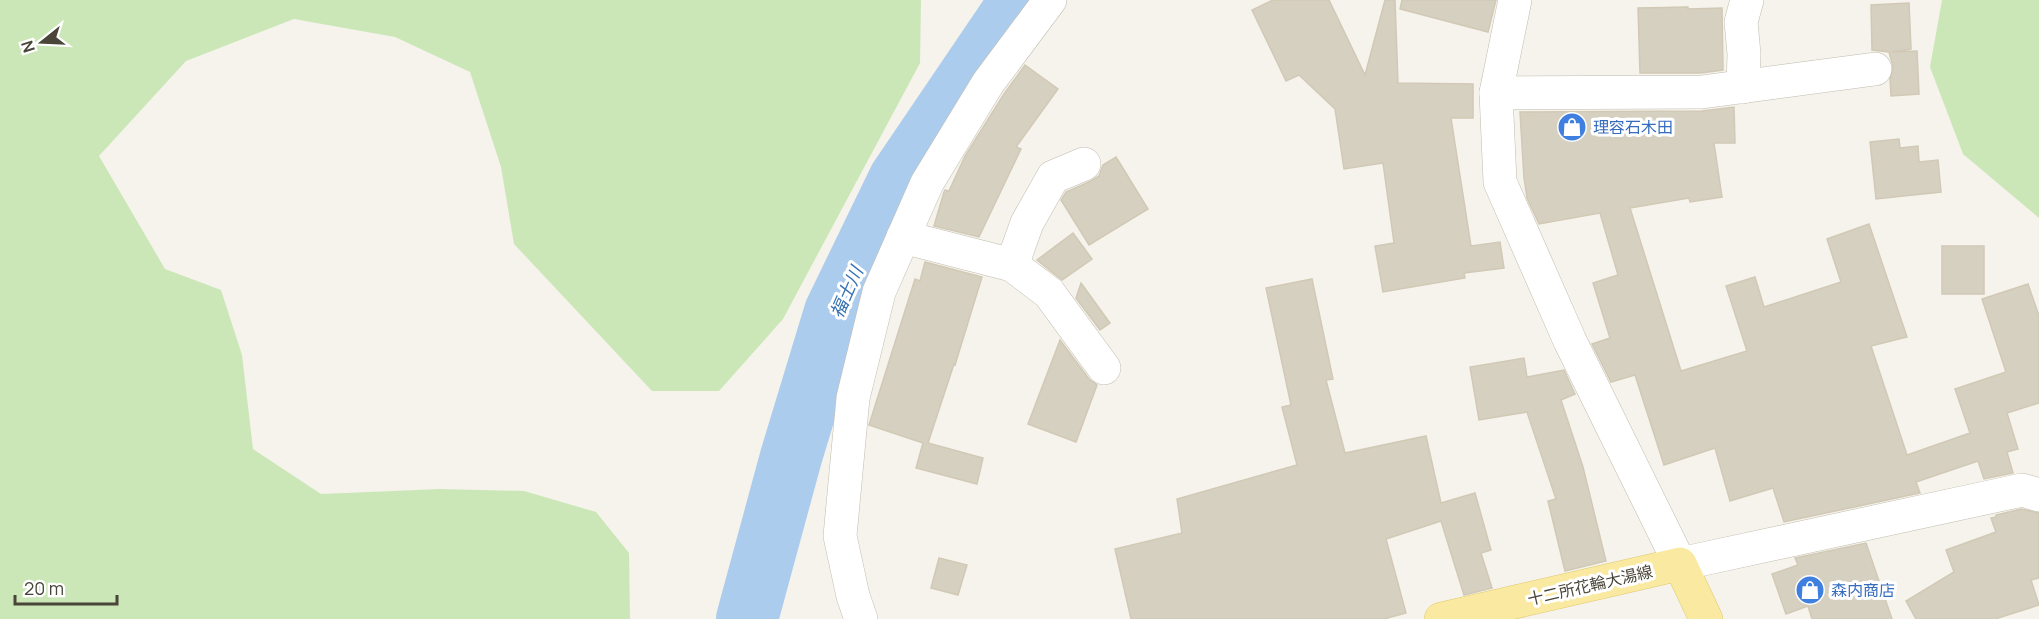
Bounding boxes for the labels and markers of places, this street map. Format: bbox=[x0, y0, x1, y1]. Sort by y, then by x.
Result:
shop icon: 理容石木田 bbox=[1556, 111, 1588, 143]
place label: 理容石木田 bbox=[1593, 116, 1673, 138]
shop icon: 森内商店 bbox=[1794, 574, 1826, 606]
place label: 森内商店 bbox=[1831, 579, 1895, 601]

